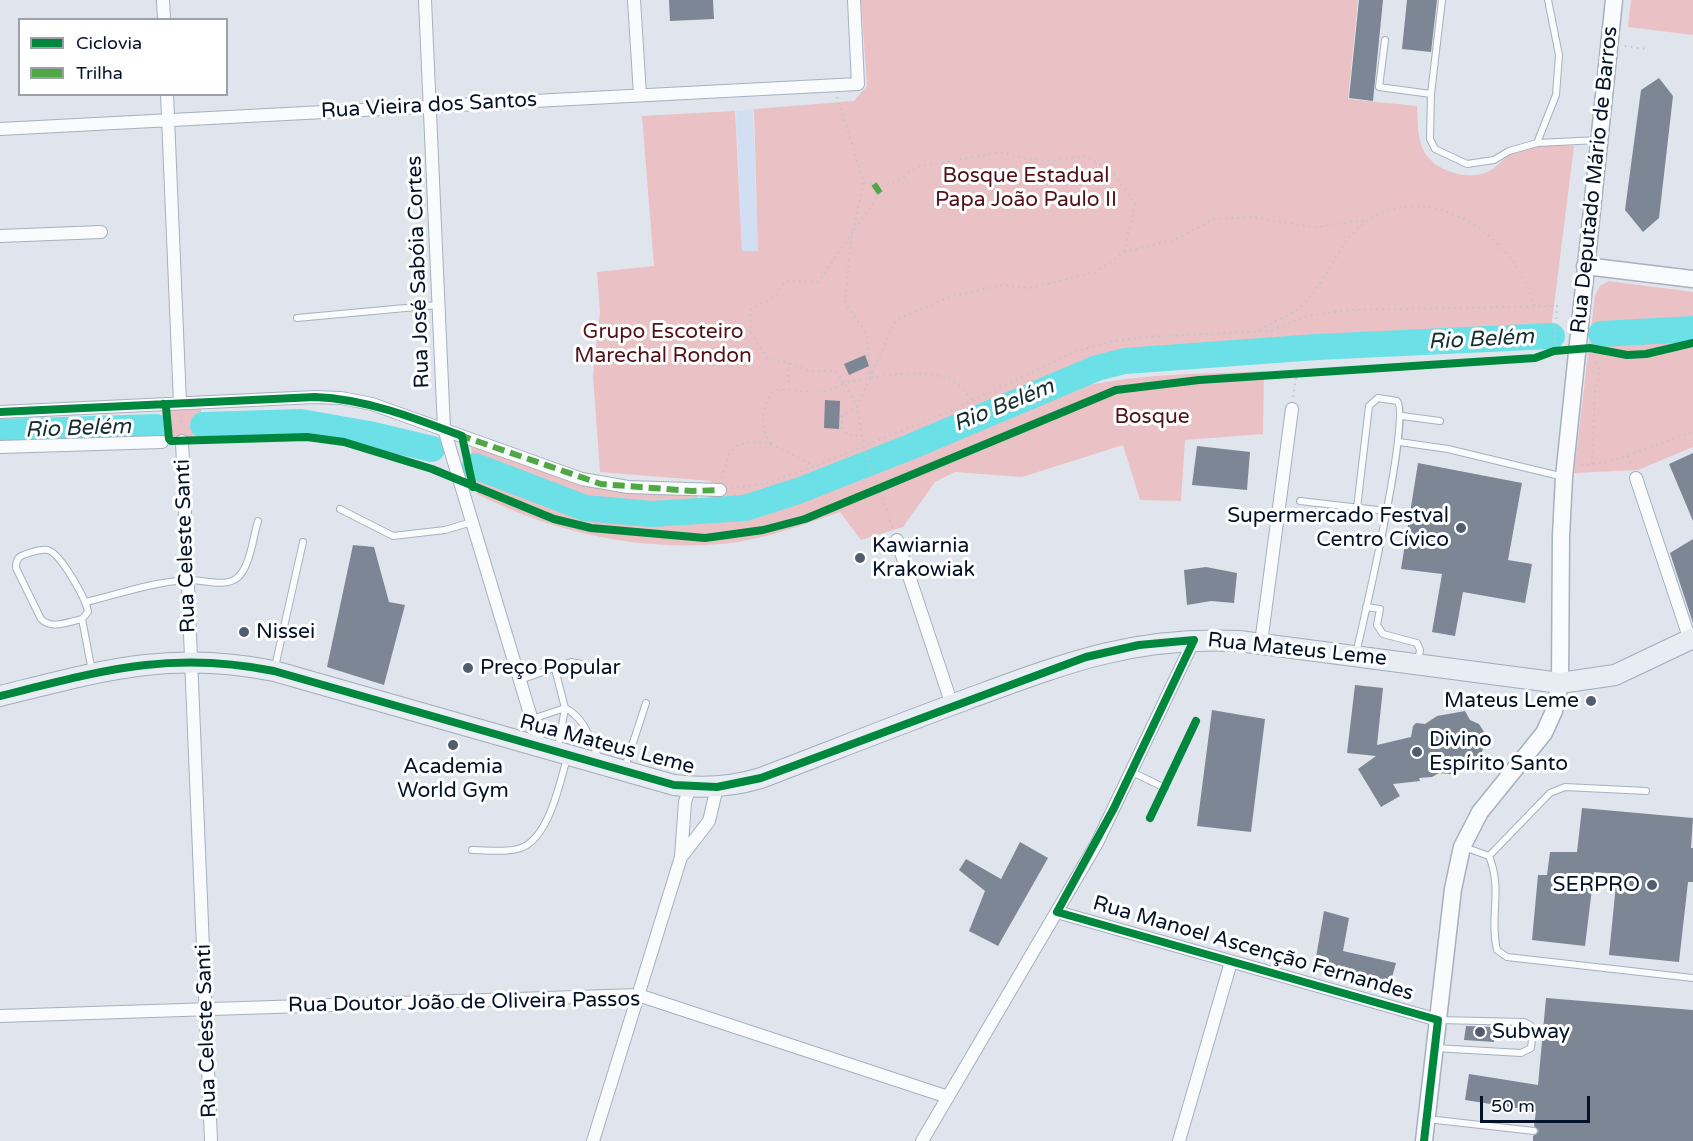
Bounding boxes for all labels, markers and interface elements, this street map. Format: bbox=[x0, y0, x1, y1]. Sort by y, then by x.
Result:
legend bbox=[18, 18, 228, 96]
street label: Rua Deputado Mário de Barros bbox=[1566, 25, 1624, 335]
text: Ciclovia bbox=[76, 32, 142, 54]
text: Trilha bbox=[76, 62, 123, 84]
street label: Rua Vieira dos Santos bbox=[320, 88, 538, 124]
street label: Rua José Sabóia Cortes bbox=[402, 155, 436, 389]
park label: Bosque Estadual Papa João Paulo II bbox=[935, 163, 1117, 213]
park label: Grupo Escoteiro Marechal Rondon bbox=[574, 319, 752, 369]
water label: Rio Belém bbox=[1427, 324, 1535, 356]
water label: Rio Belém bbox=[950, 374, 1058, 438]
park label: Bosque bbox=[1114, 404, 1190, 430]
water label: Rio Belém bbox=[25, 414, 131, 444]
street label: Rua Celeste Santi bbox=[170, 459, 202, 633]
place label: Supermercado Festval Centro Cívico bbox=[1227, 503, 1449, 553]
marker: Supermercado Festval Centro Cívico bbox=[1454, 521, 1468, 535]
place label: Kawiarnia Krakowiak bbox=[872, 533, 975, 583]
marker: Kawiarnia Krakowiak bbox=[853, 551, 867, 565]
place label: Nissei bbox=[256, 619, 315, 645]
marker: Nissei bbox=[237, 625, 251, 639]
street label: Rua Mateus Leme bbox=[1206, 628, 1388, 672]
place label: Preço Popular bbox=[480, 655, 621, 681]
marker: Preço Popular bbox=[461, 661, 475, 675]
place label: Mateus Leme bbox=[1444, 688, 1579, 714]
marker: Mateus Leme bbox=[1584, 694, 1598, 708]
street label: Rua Mateus Leme bbox=[517, 710, 697, 780]
place label: Divino Espírito Santo bbox=[1429, 727, 1568, 777]
marker: Academia World Gym bbox=[446, 738, 460, 752]
marker: Divino Espírito Santo bbox=[1410, 745, 1424, 759]
place label: Academia World Gym bbox=[397, 754, 509, 804]
place label: SERPRO bbox=[1553, 872, 1640, 898]
marker: SERPRO bbox=[1645, 878, 1659, 892]
street label: Rua Manoel Ascenção Fernandes bbox=[1090, 891, 1416, 1007]
street label: Rua Celeste Santi bbox=[191, 944, 223, 1118]
street label: Rua Doutor João de Oliveira Passos bbox=[288, 987, 640, 1019]
place label: Subway bbox=[1492, 1019, 1570, 1045]
marker: Subway bbox=[1473, 1025, 1487, 1039]
scale bar bbox=[1483, 1084, 1592, 1122]
text: 50 m bbox=[1491, 1095, 1535, 1117]

